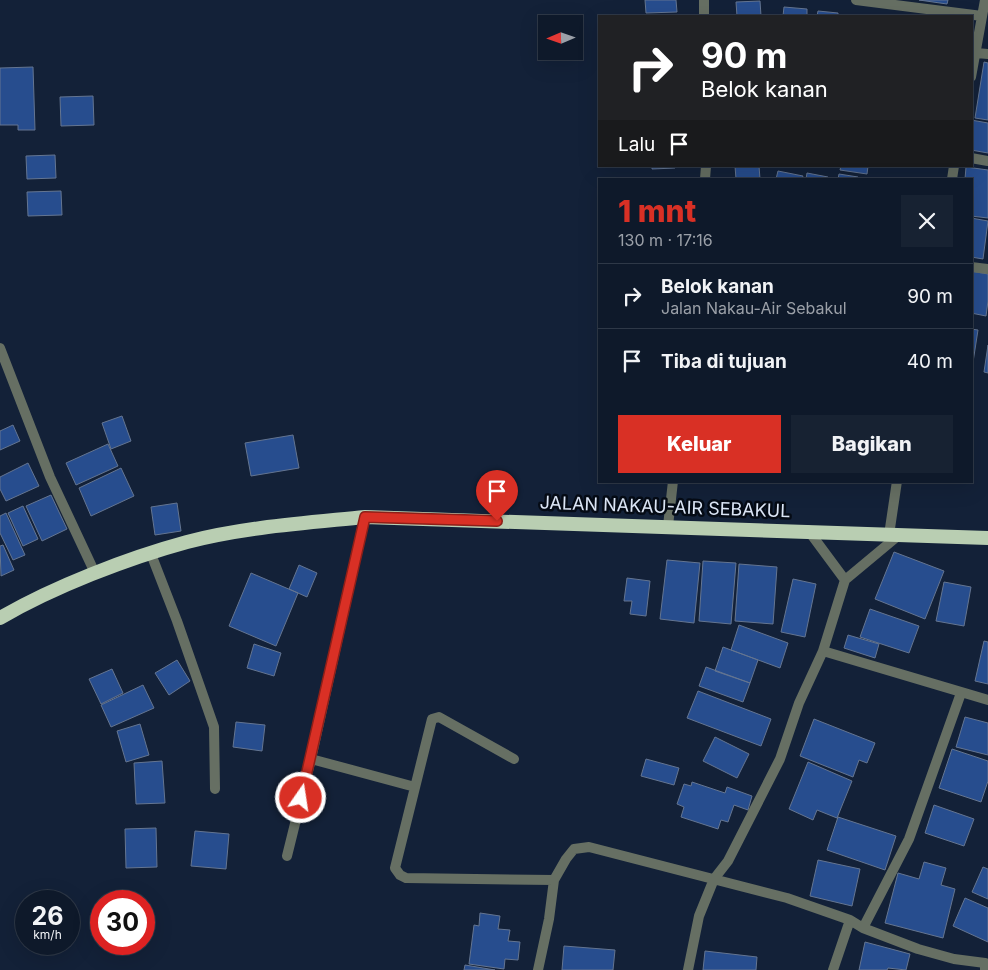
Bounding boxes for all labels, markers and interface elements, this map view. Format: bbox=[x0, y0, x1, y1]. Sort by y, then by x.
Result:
north arrow bbox=[538, 15, 582, 60]
map controls bbox=[538, 15, 583, 60]
text: 90 m bbox=[701, 34, 788, 76]
icon: right bbox=[618, 35, 683, 100]
text: Belok kanan bbox=[701, 76, 828, 102]
icon: arrive bbox=[665, 130, 693, 158]
text: Lalu bbox=[618, 133, 655, 156]
text: 1 mnt bbox=[618, 193, 696, 229]
button: close bbox=[901, 195, 953, 247]
text: 130 m · 17:16 bbox=[618, 230, 713, 250]
text: Belok kanan bbox=[661, 275, 774, 298]
icon: right bbox=[618, 282, 646, 310]
text: 90 m bbox=[907, 285, 953, 308]
text: Jalan Nakau-Air Sebakul bbox=[661, 298, 847, 318]
icon: arrive bbox=[618, 347, 646, 375]
text: Tiba di tujuan bbox=[661, 350, 787, 373]
text: 40 m bbox=[907, 350, 953, 373]
button: Keluar bbox=[618, 415, 781, 473]
button: Bagikan bbox=[791, 415, 953, 473]
pin bbox=[476, 470, 518, 521]
icon: arrive bbox=[483, 477, 511, 505]
street label: JALAN NAKAU-AIR SEBAKUL bbox=[539, 492, 791, 521]
position arrow bbox=[274, 771, 326, 823]
speed limit sign: 30 bbox=[90, 890, 155, 955]
text: 26 bbox=[32, 901, 63, 931]
text: km/h bbox=[33, 927, 62, 942]

